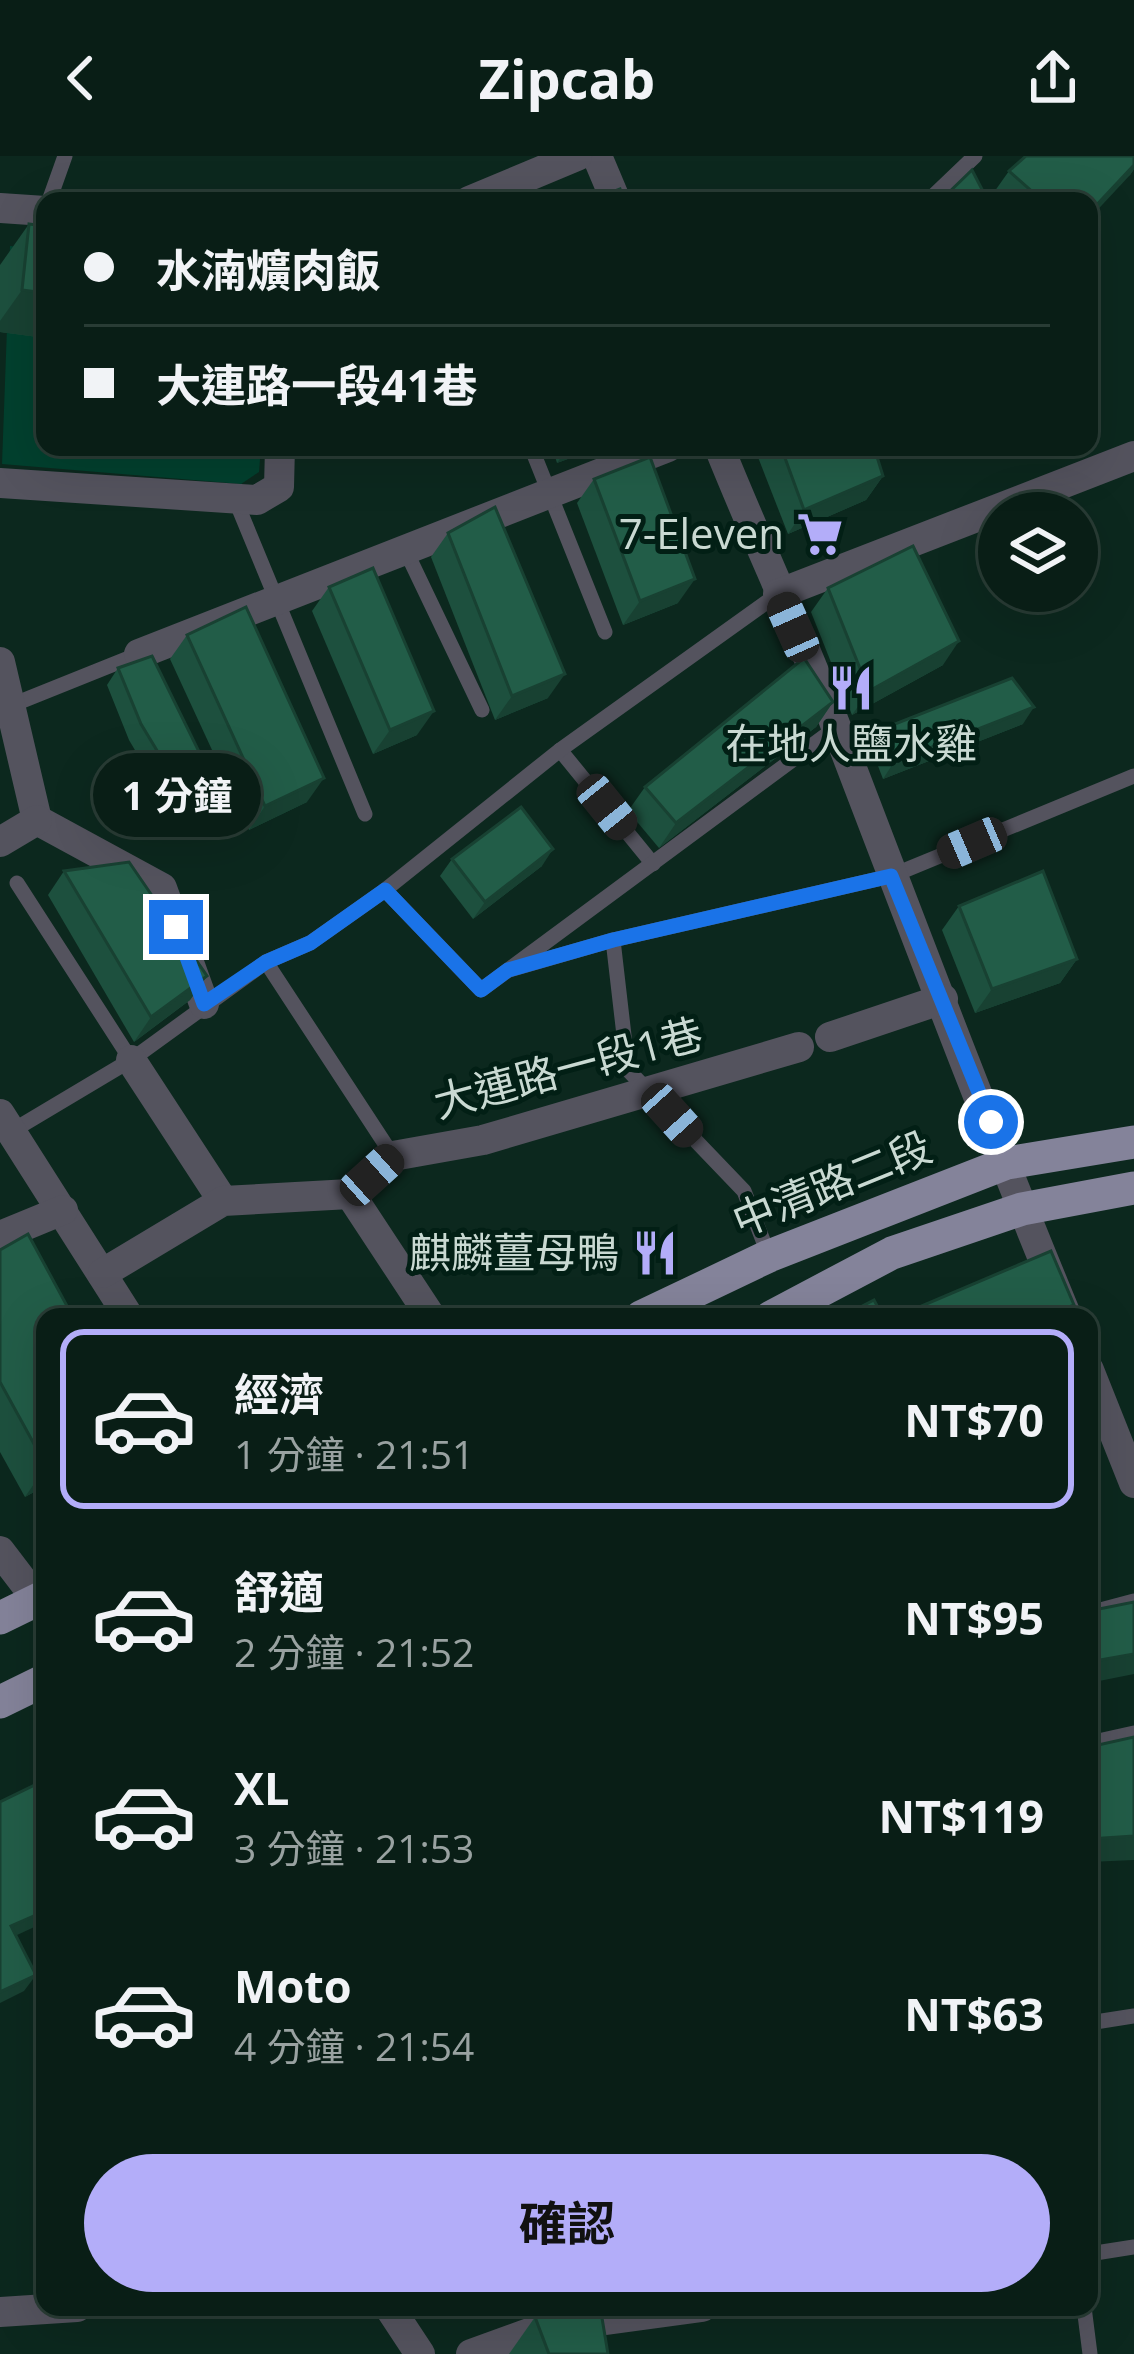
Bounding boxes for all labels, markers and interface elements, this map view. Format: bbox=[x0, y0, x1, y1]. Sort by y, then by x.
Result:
text: Zipcab bbox=[479, 41, 655, 115]
icon: back bbox=[48, 45, 114, 111]
icon: share bbox=[1020, 45, 1086, 111]
text: 水湳爌肉飯 bbox=[156, 239, 381, 300]
text: 大連路一段41巷 bbox=[156, 354, 477, 415]
map controls bbox=[978, 492, 1098, 612]
button: layers bbox=[978, 492, 1098, 612]
place label: 7-Eleven bbox=[619, 504, 784, 561]
supermarket icon: 7-Eleven bbox=[795, 509, 845, 559]
car bbox=[762, 587, 824, 667]
restaurant icon: 在地人鹽水雞 bbox=[826, 663, 876, 713]
place label: 在地人鹽水雞 bbox=[725, 714, 977, 771]
callout: 1 分鐘 bbox=[92, 753, 260, 837]
text: 1 分鐘 bbox=[122, 768, 232, 821]
car bbox=[570, 768, 644, 846]
car bbox=[932, 812, 1012, 874]
route end bbox=[149, 900, 203, 954]
street label: 大連路一段1巷 bbox=[427, 1003, 708, 1130]
car bbox=[635, 1076, 709, 1154]
route start bbox=[964, 1095, 1018, 1149]
street label: 中清路二段 bbox=[723, 1117, 939, 1248]
car bbox=[333, 1138, 411, 1212]
place label: 麒麟薑母鴨 bbox=[409, 1223, 619, 1280]
restaurant icon: 麒麟薑母鴨 bbox=[630, 1228, 680, 1278]
text: 經濟 bbox=[234, 1363, 324, 1424]
icon: car bbox=[90, 1365, 198, 1473]
text: NT$70 bbox=[904, 1389, 1044, 1450]
text: 1 分鐘 · 21:51 bbox=[234, 1427, 474, 1480]
text: 舒適 bbox=[234, 1561, 324, 1622]
icon: car bbox=[90, 1563, 198, 1671]
text: NT$95 bbox=[904, 1587, 1044, 1648]
text: 2 分鐘 · 21:52 bbox=[234, 1625, 474, 1678]
text: XL bbox=[234, 1757, 289, 1818]
icon: car bbox=[90, 1761, 198, 1869]
text: NT$119 bbox=[878, 1785, 1044, 1846]
text: 3 分鐘 · 21:53 bbox=[234, 1821, 474, 1874]
text: Moto bbox=[234, 1955, 352, 2016]
icon: car bbox=[90, 1959, 198, 2067]
text: NT$63 bbox=[904, 1983, 1044, 2044]
text: 4 分鐘 · 21:54 bbox=[234, 2019, 474, 2072]
button: 確認 bbox=[84, 2154, 1050, 2292]

